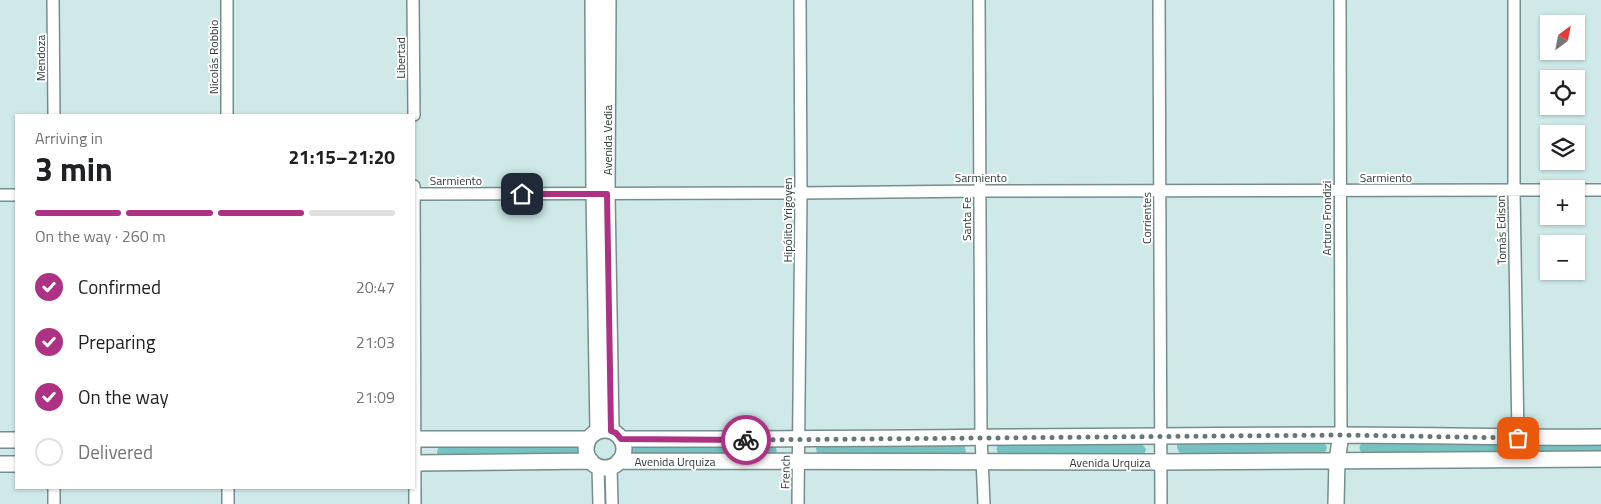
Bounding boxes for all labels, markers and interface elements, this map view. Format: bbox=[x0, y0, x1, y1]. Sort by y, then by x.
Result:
north arrow bbox=[1540, 15, 1585, 60]
map controls bbox=[1540, 15, 1585, 280]
street label: Nicolás Robbio bbox=[204, 20, 223, 94]
street label: Mendoza bbox=[31, 35, 50, 81]
street label: Libertad bbox=[391, 37, 410, 79]
button: locate bbox=[1540, 70, 1585, 115]
street label: Avenida Vedia bbox=[598, 105, 617, 175]
button: layers bbox=[1540, 125, 1585, 170]
text: Arriving in bbox=[35, 126, 103, 150]
text: 21:15–21:20 bbox=[288, 142, 395, 171]
text: 3 min bbox=[35, 145, 113, 193]
street label: Sarmiento bbox=[955, 168, 1007, 187]
street label: Sarmiento bbox=[1360, 168, 1412, 187]
street label: Sarmiento bbox=[430, 171, 482, 190]
pin bbox=[501, 173, 543, 215]
street label: Hipólito Yrigoyen bbox=[778, 177, 797, 263]
icon: home bbox=[508, 180, 536, 208]
button: + bbox=[1540, 180, 1585, 225]
street label: Arturo Frondizi bbox=[1317, 181, 1336, 255]
street label: Corrientes bbox=[1137, 192, 1156, 244]
street label: Tomás Edison bbox=[1491, 195, 1511, 265]
street label: Santa Fe bbox=[957, 197, 976, 241]
text: On the way · 260 m bbox=[35, 224, 166, 248]
button: − bbox=[1540, 235, 1585, 280]
text: Confirmed bbox=[78, 272, 161, 301]
icon: check bbox=[35, 273, 63, 301]
text: 20:47 bbox=[356, 275, 395, 299]
text: Preparing bbox=[78, 327, 155, 356]
icon: check bbox=[35, 328, 63, 356]
text: 21:03 bbox=[356, 330, 395, 354]
text: On the way bbox=[78, 382, 169, 411]
icon: check bbox=[35, 383, 63, 411]
text: 21:09 bbox=[356, 385, 395, 409]
courier bbox=[721, 415, 771, 465]
pin bbox=[1497, 417, 1539, 459]
icon: bag bbox=[1504, 424, 1532, 452]
icon: bike bbox=[732, 426, 760, 454]
text: Delivered bbox=[78, 437, 153, 466]
street label: Avenida Urquiza bbox=[634, 452, 716, 471]
street label: Avenida Urquiza bbox=[1069, 453, 1151, 472]
street label: French bbox=[775, 455, 795, 489]

